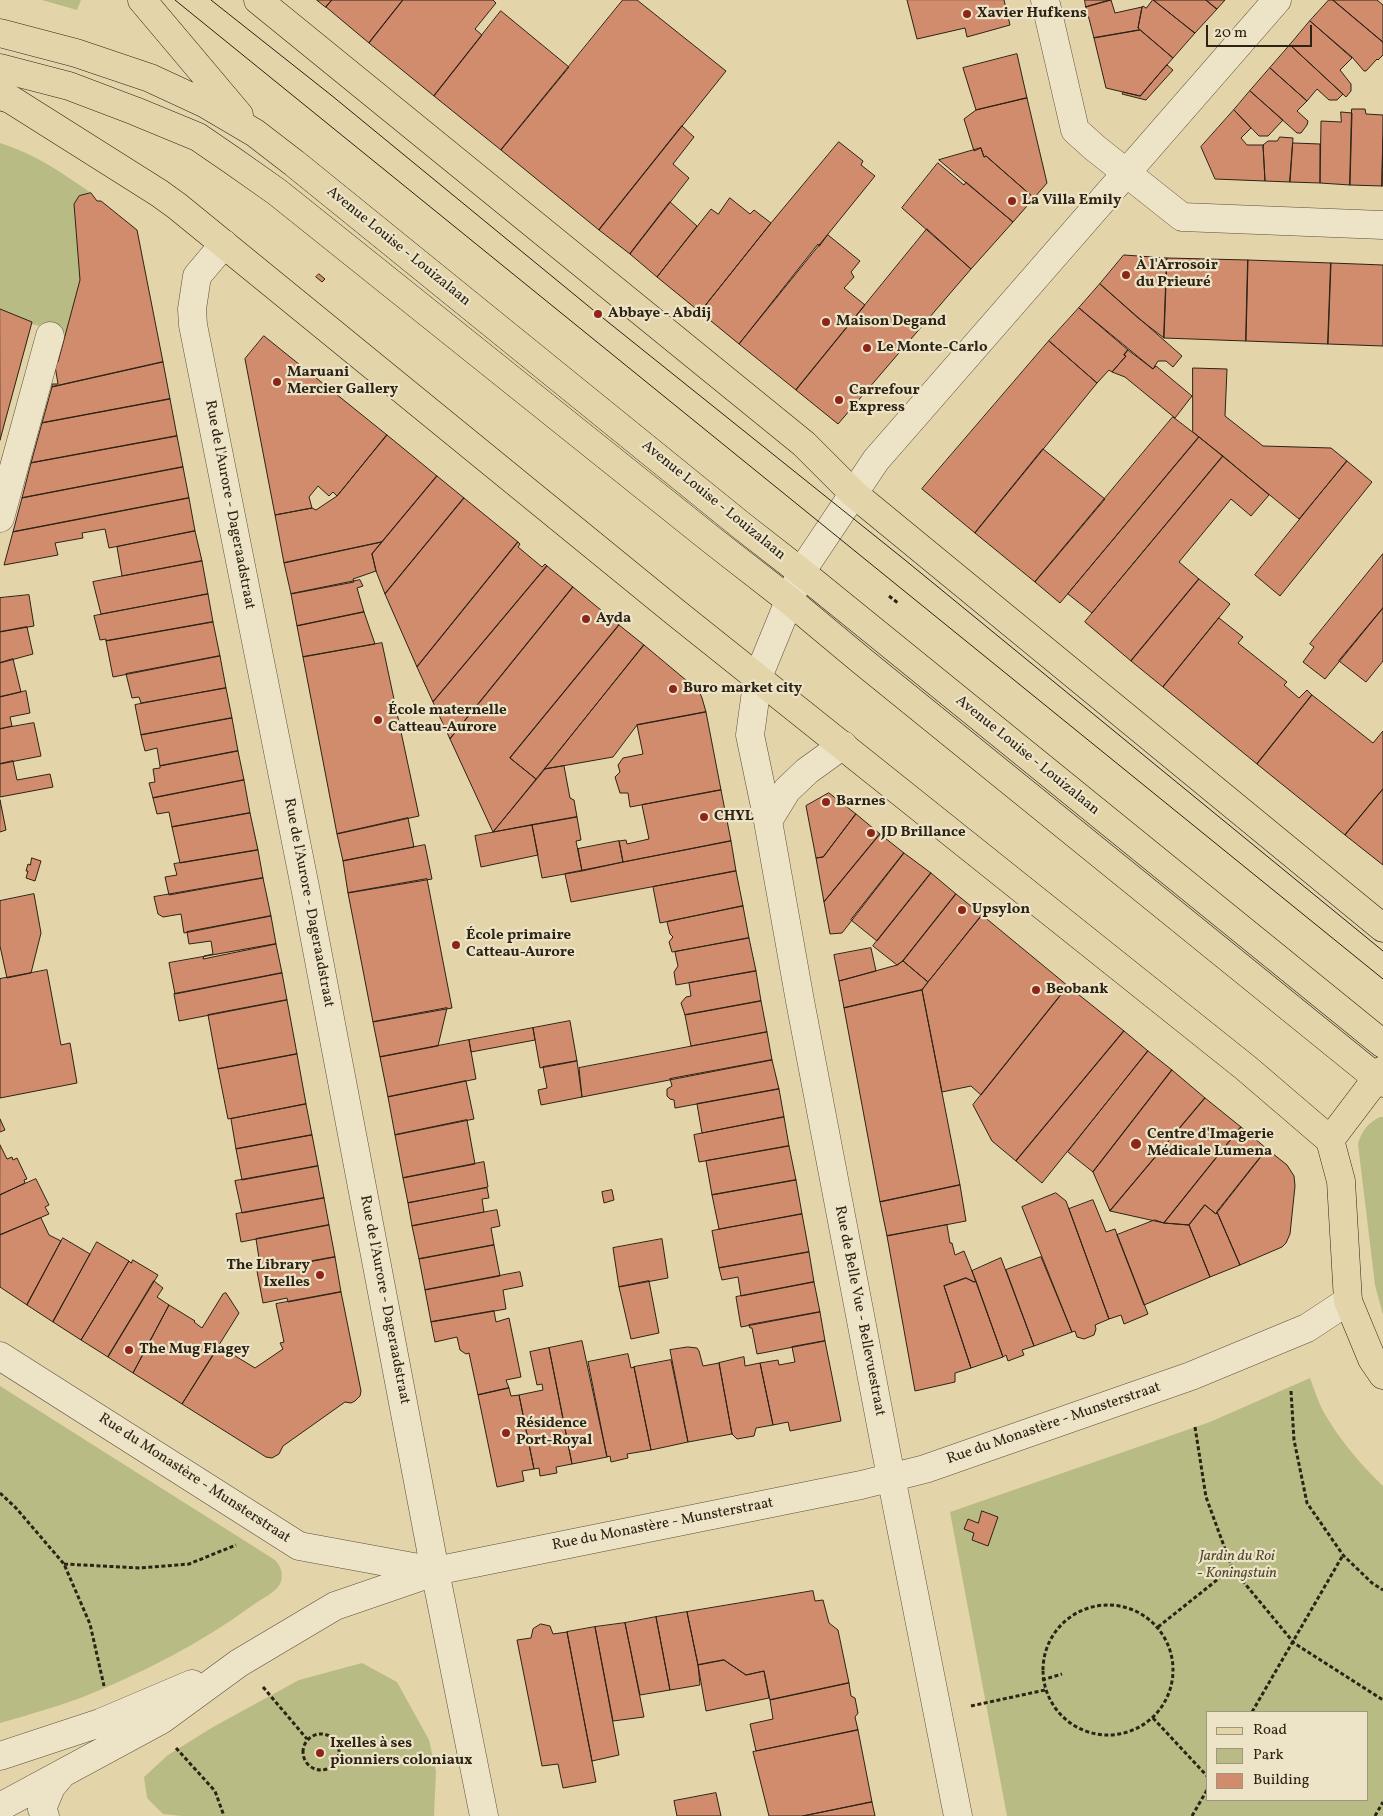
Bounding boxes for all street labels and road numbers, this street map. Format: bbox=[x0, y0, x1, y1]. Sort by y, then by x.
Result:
street label: Avenue Louise - Louizalaan bbox=[322, 183, 474, 311]
street label: Rue de l'Aurore - Dageraadstraat bbox=[200, 399, 258, 611]
street label: Avenue Louise - Louizalaan bbox=[637, 437, 789, 565]
street label: Avenue Louise - Louizalaan bbox=[951, 692, 1103, 820]
street label: Rue de l'Aurore - Dageraadstraat bbox=[279, 797, 337, 1009]
street label: Rue de l'Aurore - Dageraadstraat bbox=[355, 1194, 413, 1406]
street label: Rue de Belle Vue - Bellevuestraat bbox=[830, 1204, 888, 1418]
street label: Rue du Monastère - Munsterstraat bbox=[945, 1379, 1163, 1469]
street label: Rue du Monastère - Munsterstraat bbox=[95, 1410, 293, 1548]
street label: Rue du Monastère - Munsterstraat bbox=[551, 1495, 775, 1555]

